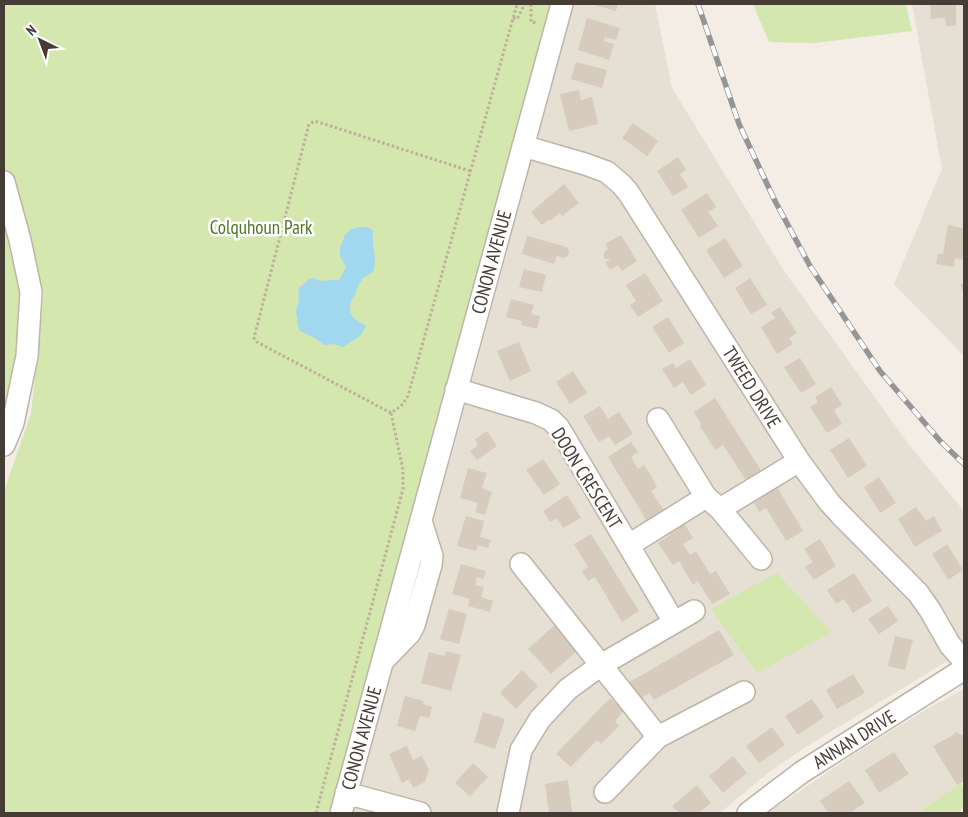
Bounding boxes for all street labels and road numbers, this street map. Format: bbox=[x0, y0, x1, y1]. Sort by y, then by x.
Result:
street label: CONON AVENUE bbox=[466, 207, 516, 317]
street label: TWEED DRIVE bbox=[717, 342, 787, 432]
street label: DOON CRESCENT bbox=[546, 423, 628, 533]
street label: CONON AVENUE bbox=[336, 683, 386, 793]
street label: ANNAN DRIVE bbox=[808, 704, 900, 774]

